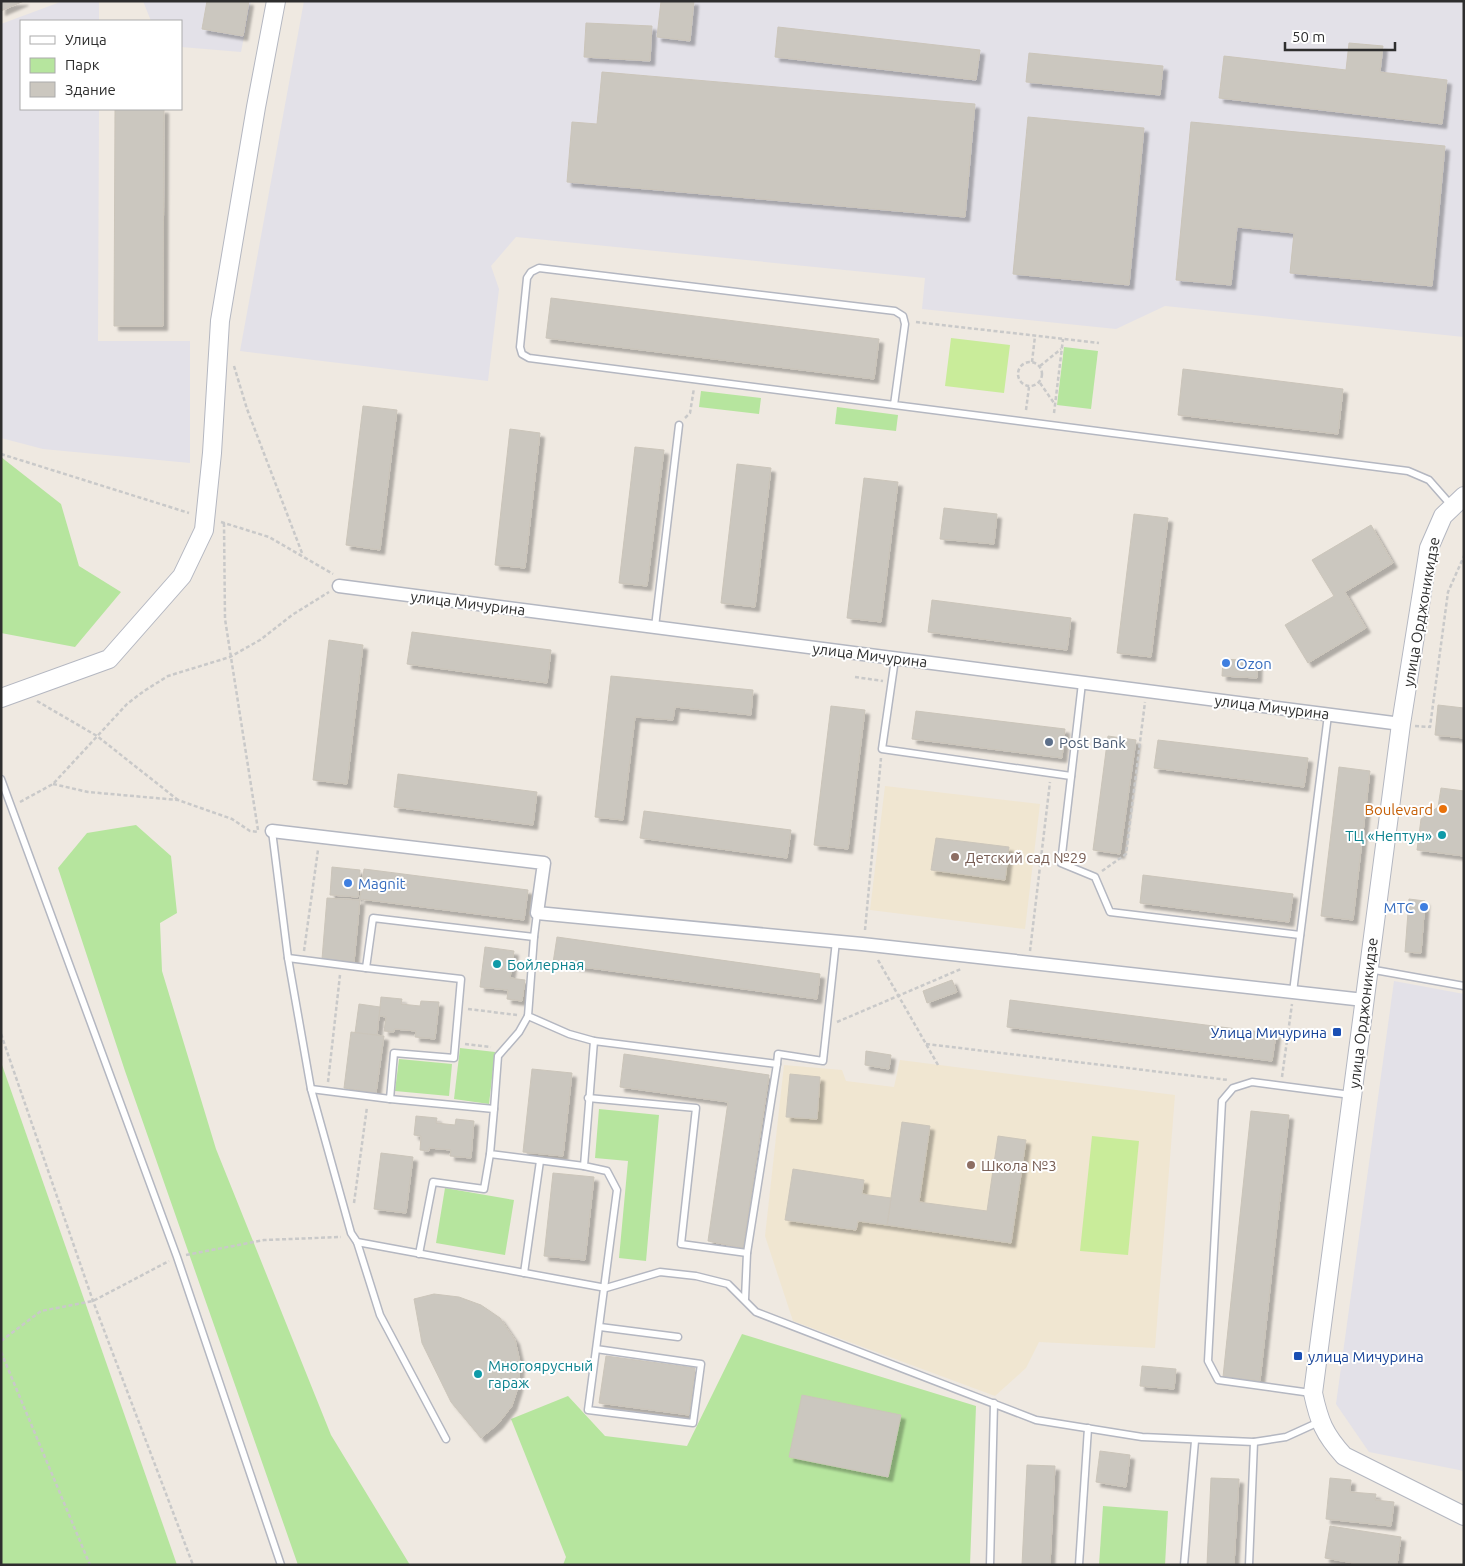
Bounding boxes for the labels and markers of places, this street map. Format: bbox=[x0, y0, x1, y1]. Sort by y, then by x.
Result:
place label: Ozon bbox=[1236, 655, 1272, 672]
marker: Ozon bbox=[1220, 657, 1232, 669]
place label: Post Bank bbox=[1059, 734, 1126, 751]
marker: Post Bank bbox=[1043, 736, 1055, 748]
place label: Boulevard bbox=[1364, 801, 1433, 818]
marker: Boulevard bbox=[1437, 803, 1449, 815]
place label: ТЦ «Нептун» bbox=[1345, 827, 1432, 844]
marker: ТЦ «Нептун» bbox=[1436, 829, 1448, 841]
place label: Детский сад №29 bbox=[965, 849, 1087, 866]
marker: Детский сад №29 bbox=[949, 851, 961, 863]
place label: Magnit bbox=[358, 875, 406, 892]
marker: Magnit bbox=[342, 877, 354, 889]
place label: МТС bbox=[1384, 899, 1414, 916]
marker: МТС bbox=[1418, 901, 1430, 913]
place label: Бойлерная bbox=[507, 956, 584, 973]
marker: Бойлерная bbox=[491, 958, 503, 970]
place label: Улица Мичурина bbox=[1211, 1024, 1327, 1041]
marker: Улица Мичурина bbox=[1331, 1026, 1343, 1038]
place label: Школа №3 bbox=[981, 1157, 1057, 1174]
marker: Школа №3 bbox=[965, 1159, 977, 1171]
place label: улица Мичурина bbox=[1308, 1348, 1424, 1365]
marker: улица Мичурина bbox=[1292, 1350, 1304, 1362]
place label: Многоярусный гараж bbox=[488, 1357, 593, 1391]
marker: Многоярусный гараж bbox=[472, 1368, 484, 1380]

